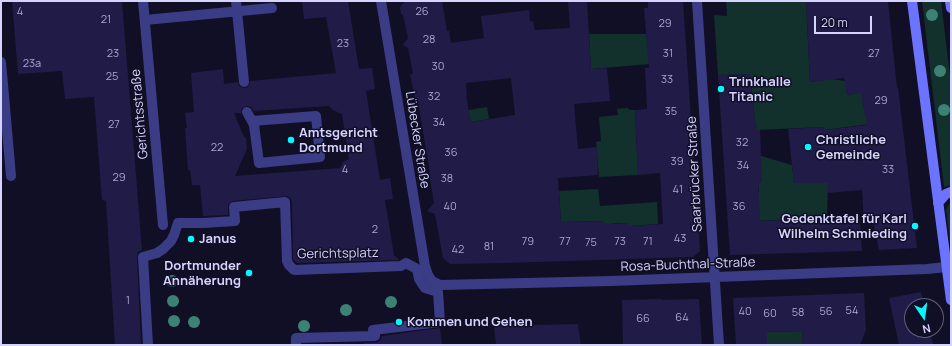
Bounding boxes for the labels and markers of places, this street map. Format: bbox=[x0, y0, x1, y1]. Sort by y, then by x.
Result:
place label: Trinkhalle Titanic bbox=[729, 74, 791, 105]
marker: Trinkhalle Titanic bbox=[716, 84, 726, 94]
place label: Amtsgericht Dortmund bbox=[299, 125, 378, 156]
place label: Christliche Gemeinde bbox=[816, 132, 886, 163]
marker: Amtsgericht Dortmund bbox=[286, 135, 296, 145]
marker: Christliche Gemeinde bbox=[803, 142, 813, 152]
place label: Gedenktafel für Karl Wilhelm Schmieding bbox=[778, 211, 907, 242]
marker: Gedenktafel für Karl Wilhelm Schmieding bbox=[910, 221, 920, 231]
place label: Janus bbox=[199, 231, 236, 247]
marker: Janus bbox=[186, 234, 196, 244]
place label: Dortmunder Annäherung bbox=[163, 258, 241, 289]
marker: Dortmunder Annäherung bbox=[244, 268, 254, 278]
place label: Kommen und Gehen bbox=[407, 314, 533, 330]
marker: Kommen und Gehen bbox=[394, 317, 404, 327]

